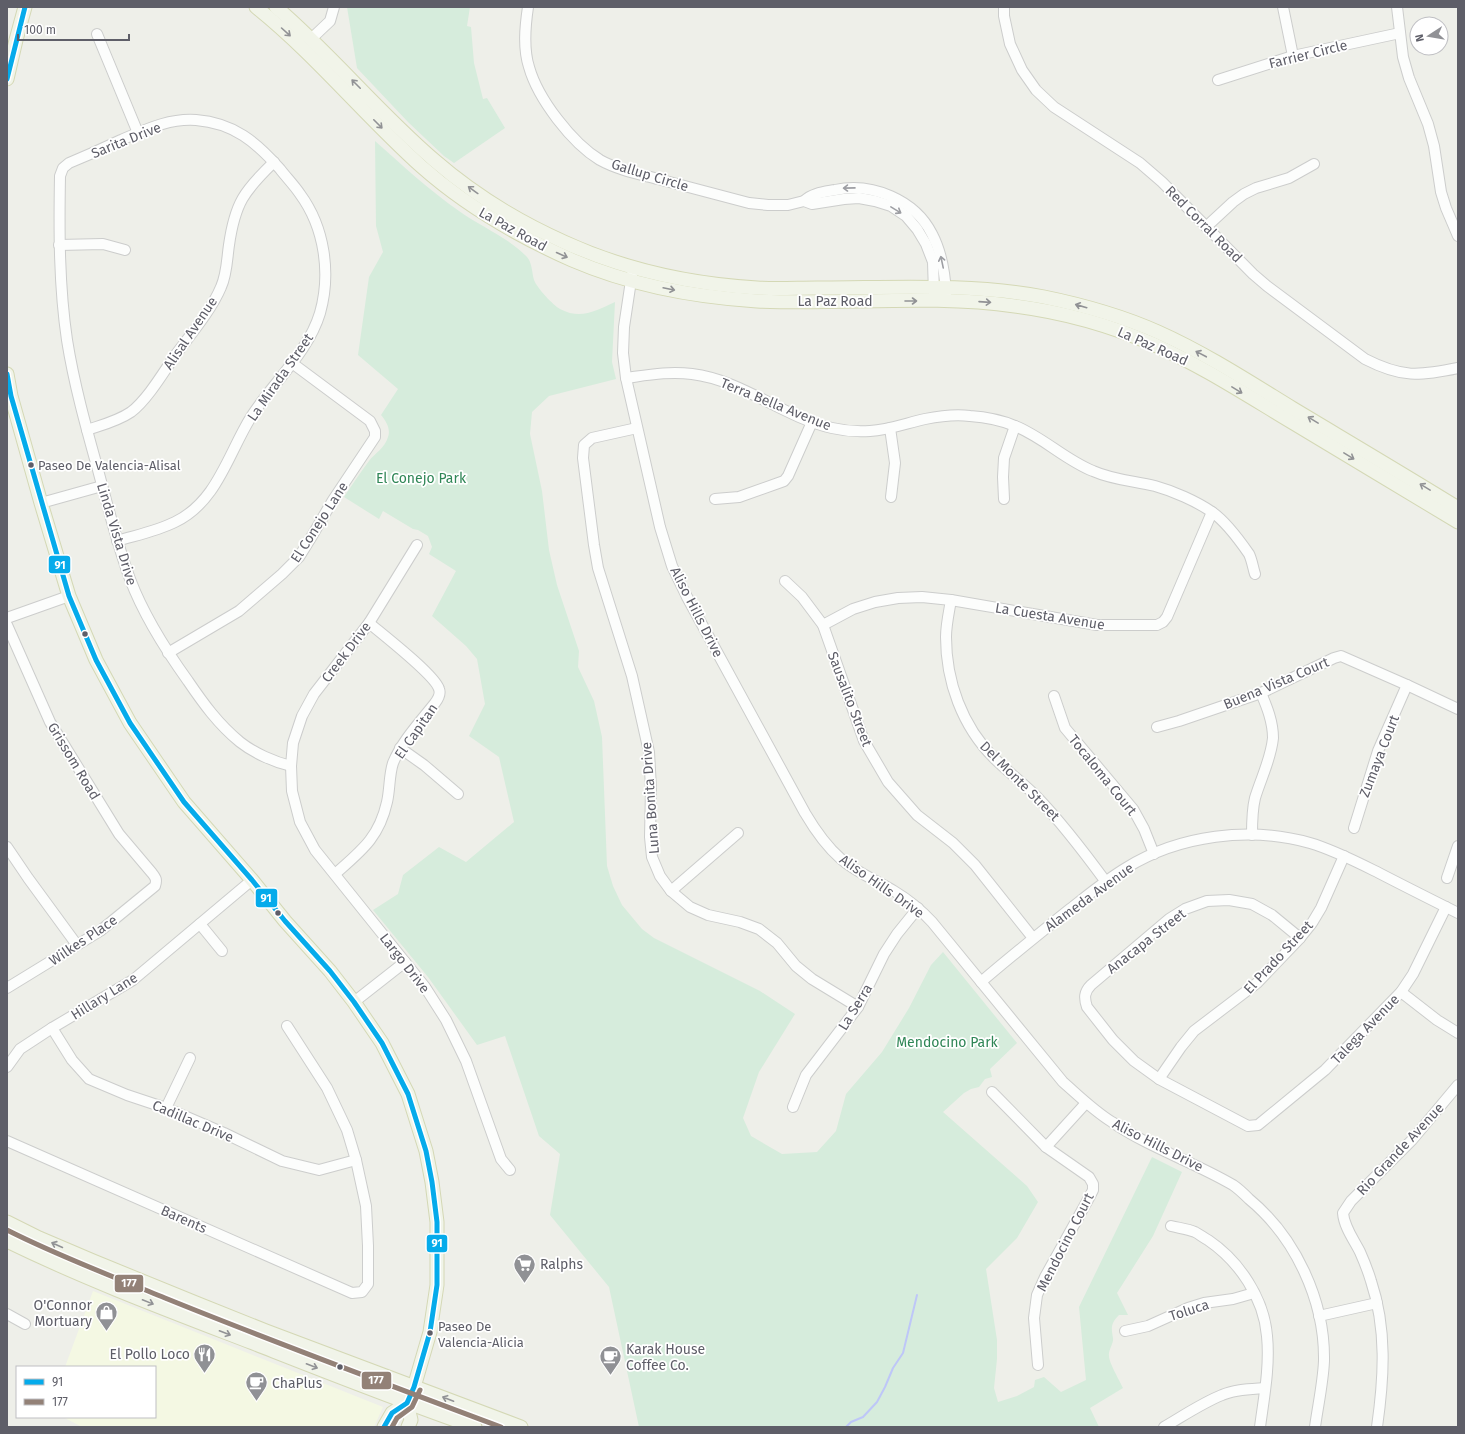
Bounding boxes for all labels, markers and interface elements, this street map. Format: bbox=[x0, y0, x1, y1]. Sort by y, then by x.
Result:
scale bar bbox=[18, 16, 129, 42]
north arrow bbox=[1409, 16, 1449, 56]
text: 100 m bbox=[24, 23, 56, 37]
one-way arrow bbox=[280, 27, 290, 36]
text: N bbox=[1413, 33, 1427, 43]
street label: Farrier Circle bbox=[1267, 37, 1349, 72]
one-way arrow bbox=[351, 79, 361, 89]
street label: Sarita Drive bbox=[89, 119, 164, 162]
one-way arrow bbox=[373, 119, 383, 129]
street label: Gallup Circle bbox=[609, 156, 691, 195]
street label: Red Corral Road bbox=[1162, 182, 1246, 266]
one-way arrow bbox=[843, 184, 856, 192]
one-way arrow bbox=[467, 186, 478, 194]
street label: La Paz Road bbox=[476, 204, 550, 255]
one-way arrow bbox=[890, 206, 901, 214]
one-way arrow bbox=[556, 252, 568, 259]
one-way arrow bbox=[938, 256, 946, 269]
one-way arrow bbox=[662, 286, 675, 294]
street label: La Paz Road bbox=[797, 293, 873, 310]
street label: Alisal Avenue bbox=[160, 294, 221, 373]
one-way arrow bbox=[904, 297, 917, 305]
one-way arrow bbox=[978, 299, 991, 306]
one-way arrow bbox=[1075, 302, 1088, 309]
street label: La Paz Road bbox=[1115, 323, 1191, 370]
street label: La Mirada Street bbox=[244, 329, 318, 424]
one-way arrow bbox=[1196, 350, 1208, 357]
street label: Terra Bella Avenue bbox=[718, 375, 834, 434]
one-way arrow bbox=[1231, 386, 1243, 394]
one-way arrow bbox=[1307, 416, 1319, 424]
one-way arrow bbox=[1343, 453, 1355, 461]
place label: Paseo De Valencia-Alisal bbox=[38, 458, 181, 473]
marker: Paseo De Valencia-Alisal bbox=[26, 460, 36, 470]
park label: El Conejo Park bbox=[376, 470, 467, 487]
street label: El Conejo Lane bbox=[287, 479, 352, 566]
street label: Linda Vista Drive bbox=[93, 481, 140, 587]
one-way arrow bbox=[1419, 483, 1431, 491]
line badge: 91 bbox=[48, 555, 71, 574]
text: 91 bbox=[54, 559, 66, 572]
street label: Aliso Hills Drive bbox=[666, 564, 727, 660]
street label: La Cuesta Avenue bbox=[994, 599, 1106, 634]
street label: Creek Drive bbox=[318, 619, 375, 686]
unlabelled marker bbox=[80, 629, 90, 639]
street label: Sausalito Street bbox=[824, 649, 876, 750]
street label: Buena Vista Court bbox=[1221, 653, 1332, 713]
street label: El Capitan bbox=[391, 700, 442, 762]
street label: Zumaya Court bbox=[1356, 712, 1403, 800]
street label: Grissom Road bbox=[44, 719, 103, 803]
street label: Tocaloma Court bbox=[1065, 732, 1141, 820]
street label: Del Monte Street bbox=[976, 738, 1064, 825]
street label: Luna Bonita Drive bbox=[638, 741, 663, 855]
street label: Aliso Hills Drive bbox=[836, 851, 927, 922]
street label: Alameda Avenue bbox=[1042, 860, 1137, 935]
line badge: 91 bbox=[255, 888, 278, 908]
text: 91 bbox=[260, 892, 272, 905]
street label: Anacapa Street bbox=[1103, 905, 1190, 977]
unlabelled marker bbox=[273, 908, 283, 918]
street label: Wilkes Place bbox=[46, 911, 120, 969]
street label: El Prado Street bbox=[1240, 917, 1317, 997]
street label: Largo Drive bbox=[376, 930, 433, 997]
street label: Hillary Lane bbox=[68, 969, 141, 1024]
street label: La Serra bbox=[835, 981, 876, 1034]
street label: Talega Avenue bbox=[1328, 991, 1403, 1068]
park label: Mendocino Park bbox=[896, 1034, 999, 1051]
street label: Cadillac Drive bbox=[150, 1097, 236, 1146]
street label: Rio Grande Avenue bbox=[1353, 1100, 1448, 1199]
street label: Aliso Hills Drive bbox=[1110, 1115, 1206, 1176]
street label: Mendocino Court bbox=[1033, 1189, 1098, 1294]
street label: Barents bbox=[158, 1202, 210, 1237]
line badge: 91 bbox=[426, 1234, 448, 1253]
text: 91 bbox=[431, 1237, 443, 1250]
one-way arrow bbox=[51, 1241, 63, 1249]
supermarket icon: Ralphs bbox=[512, 1251, 538, 1284]
place label: Ralphs bbox=[540, 1256, 583, 1273]
line badge: 177 bbox=[114, 1274, 144, 1293]
text: 177 bbox=[121, 1277, 137, 1290]
street label: Toluca bbox=[1167, 1296, 1211, 1325]
place label: O'Connor Mortuary bbox=[34, 1297, 93, 1330]
one-way arrow bbox=[142, 1299, 154, 1306]
shop icon: O'Connor Mortuary bbox=[94, 1300, 120, 1333]
place label: Paseo De Valencia-Alicia bbox=[438, 1319, 524, 1350]
marker: Paseo De Valencia-Alicia bbox=[425, 1328, 435, 1338]
one-way arrow bbox=[219, 1329, 231, 1337]
restaurant icon: El Pollo Loco bbox=[192, 1341, 218, 1374]
place label: Karak House Coffee Co. bbox=[626, 1341, 705, 1374]
cafe icon: Karak House Coffee Co. bbox=[598, 1344, 624, 1377]
place label: El Pollo Loco bbox=[110, 1346, 190, 1363]
unlabelled marker bbox=[335, 1362, 345, 1372]
one-way arrow bbox=[306, 1363, 318, 1371]
legend bbox=[16, 1366, 156, 1418]
cafe icon: ChaPlus bbox=[243, 1370, 269, 1403]
line badge: 177 bbox=[361, 1371, 392, 1390]
text: 177 bbox=[368, 1374, 384, 1387]
text: 91 bbox=[52, 1375, 63, 1389]
place label: ChaPlus bbox=[272, 1375, 323, 1392]
text: 177 bbox=[52, 1395, 68, 1409]
one-way arrow bbox=[442, 1395, 454, 1403]

